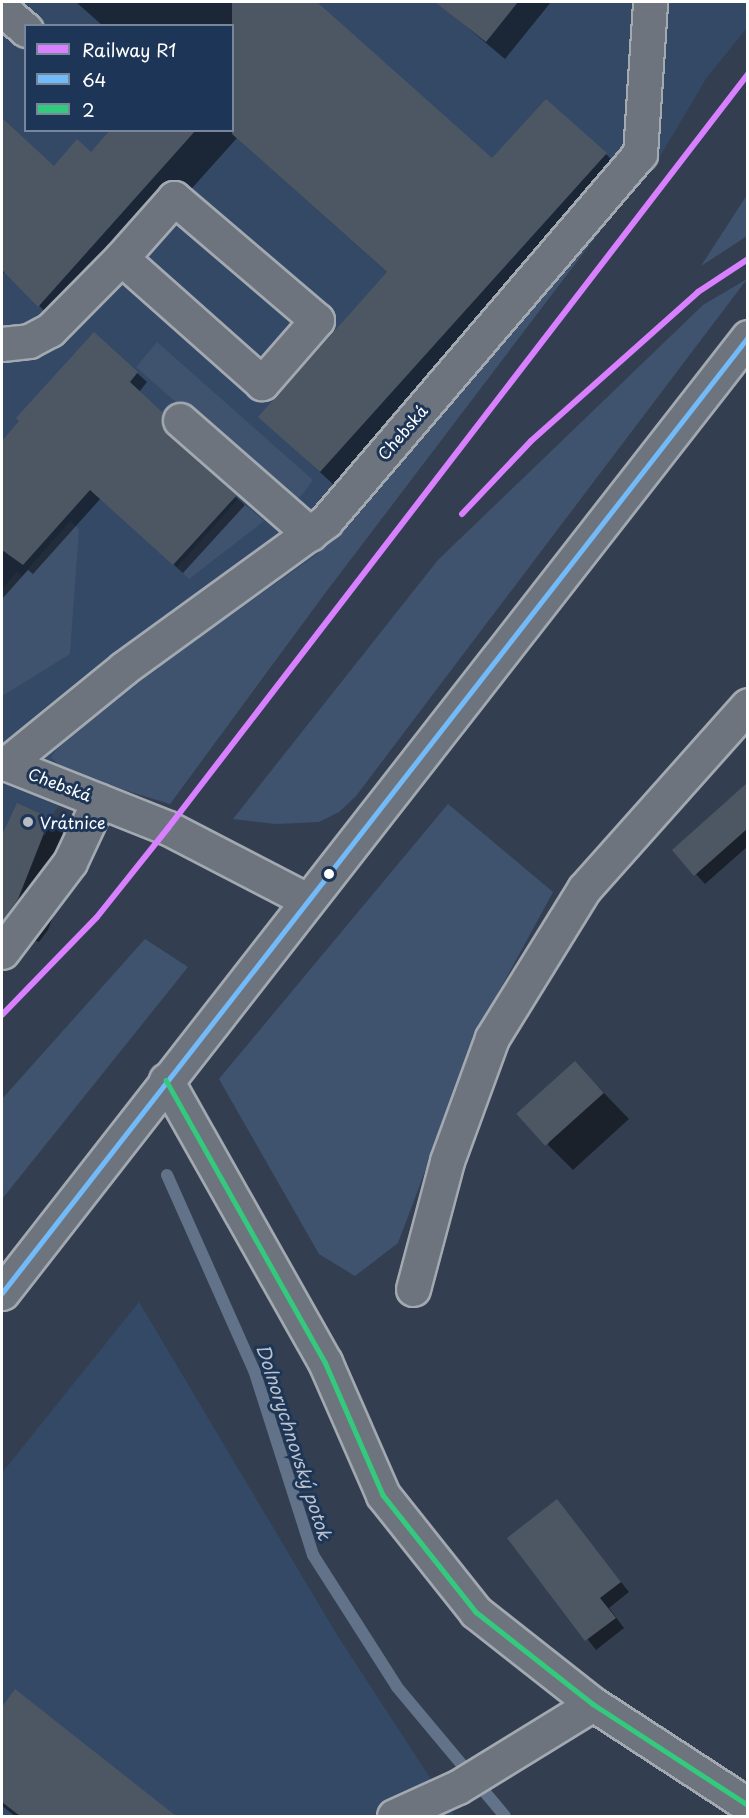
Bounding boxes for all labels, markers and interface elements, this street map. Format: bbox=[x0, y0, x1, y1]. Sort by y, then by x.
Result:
legend bbox=[24, 24, 234, 132]
text: Railway R1 bbox=[82, 36, 176, 63]
text: 64 bbox=[82, 66, 107, 93]
text: 2 bbox=[82, 96, 95, 123]
street label: Chebská bbox=[373, 401, 431, 463]
street label: Chebská bbox=[26, 763, 94, 805]
place label: Vrátnice bbox=[40, 812, 105, 832]
marker: Vrátnice bbox=[21, 815, 35, 829]
unlabelled marker bbox=[323, 868, 335, 880]
water label: Dolnorychnovský potok bbox=[252, 1341, 336, 1543]

